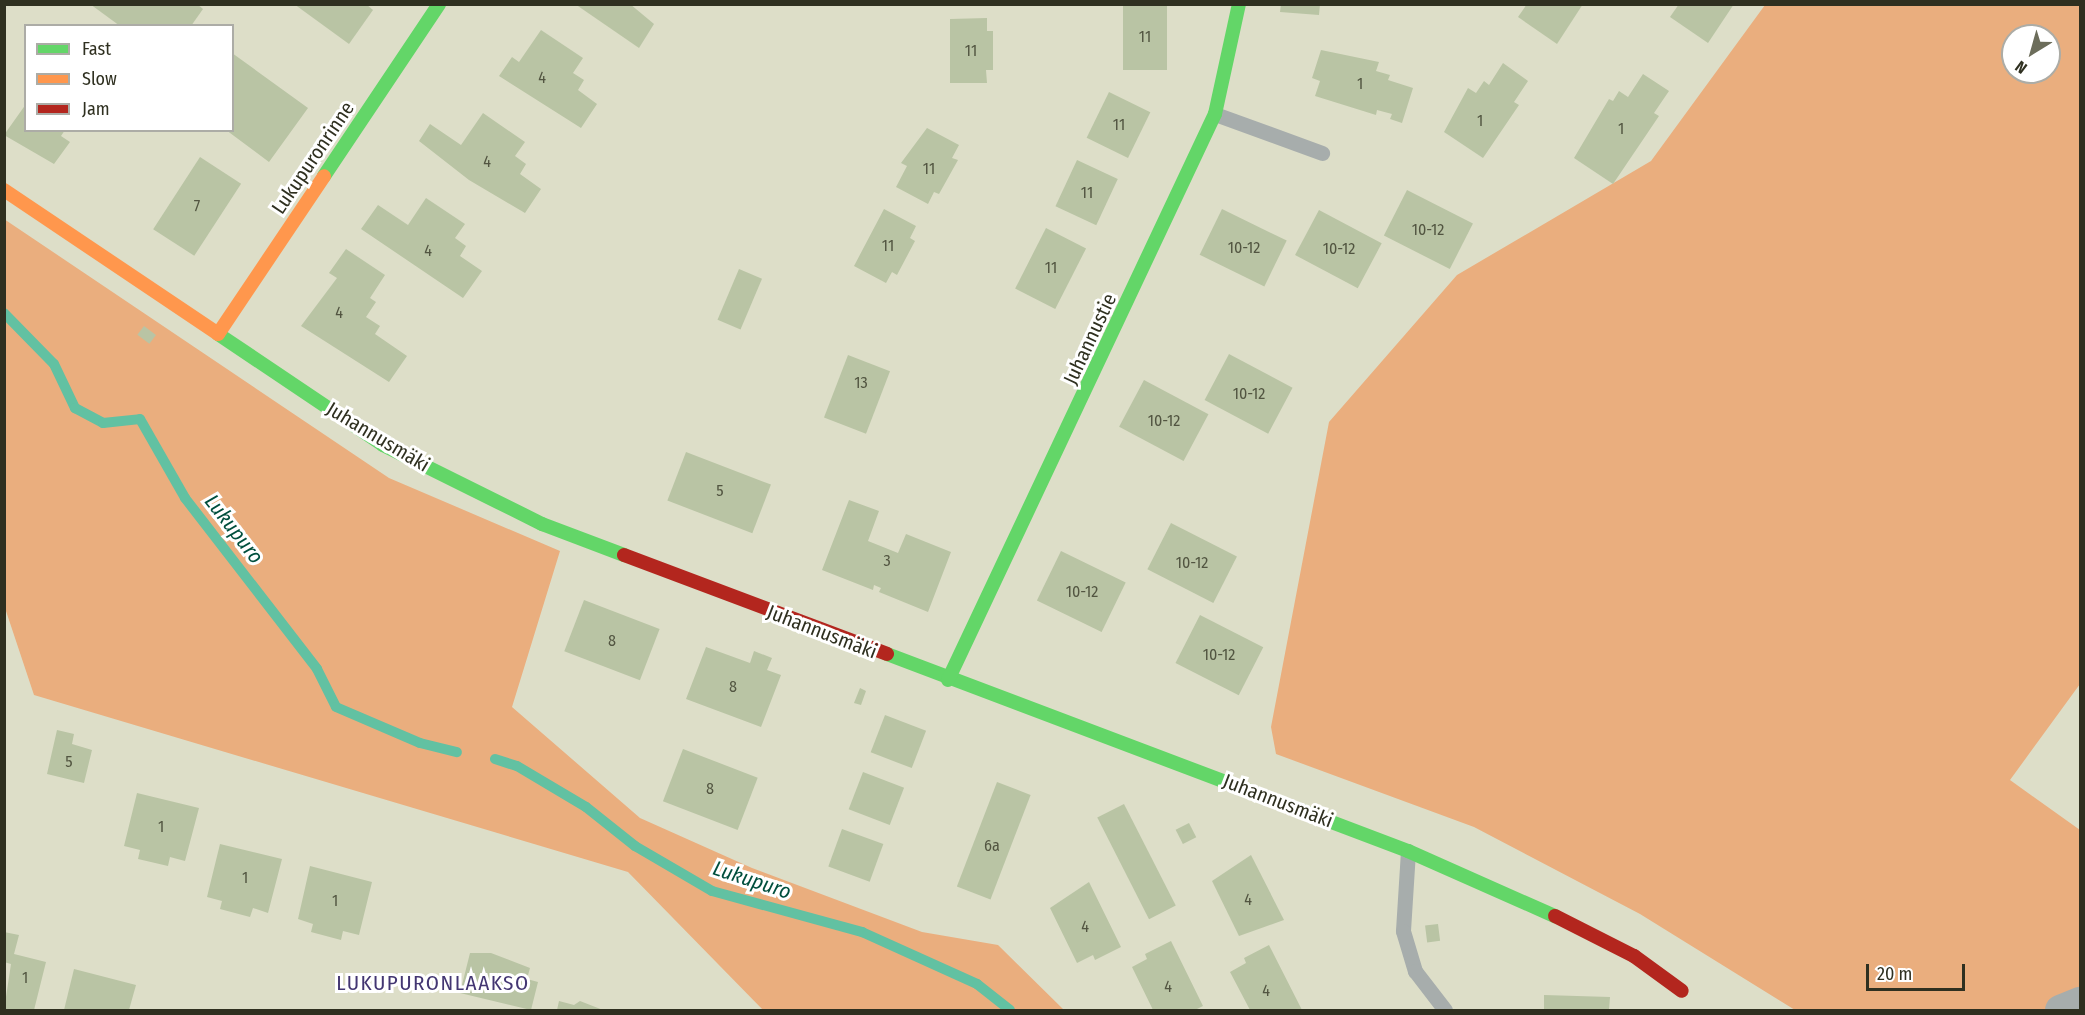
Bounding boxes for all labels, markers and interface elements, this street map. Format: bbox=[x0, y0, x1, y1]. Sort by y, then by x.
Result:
legend bbox=[24, 24, 234, 132]
north arrow bbox=[2001, 24, 2061, 84]
house number: 11 bbox=[1139, 27, 1151, 47]
text: Fast bbox=[82, 38, 111, 60]
house number: 11 bbox=[965, 41, 977, 61]
text: N bbox=[2012, 57, 2031, 78]
text: Slow bbox=[82, 68, 117, 90]
house number: 4 bbox=[538, 68, 546, 88]
house number: 1 bbox=[1357, 74, 1363, 94]
street label: Lukupuronrinne bbox=[267, 97, 359, 219]
text: Jam bbox=[82, 98, 110, 120]
house number: 1 bbox=[1477, 111, 1483, 131]
house number: 11 bbox=[1113, 115, 1125, 135]
house number: 1 bbox=[1618, 119, 1624, 139]
house number: 4 bbox=[483, 152, 491, 172]
house number: 11 bbox=[923, 159, 935, 179]
house number: 11 bbox=[1081, 183, 1093, 203]
house number: 7 bbox=[194, 196, 200, 216]
house number: 10-12 bbox=[1412, 220, 1444, 240]
house number: 11 bbox=[882, 236, 894, 256]
house number: 10-12 bbox=[1228, 238, 1260, 258]
house number: 10-12 bbox=[1323, 239, 1355, 259]
house number: 4 bbox=[424, 241, 432, 261]
house number: 11 bbox=[1045, 258, 1057, 278]
street label: Juhannustie bbox=[1058, 290, 1122, 388]
house number: 4 bbox=[335, 303, 343, 323]
house number: 13 bbox=[854, 373, 868, 393]
house number: 10-12 bbox=[1233, 384, 1265, 404]
street label: Juhannusmäki bbox=[322, 397, 434, 477]
house number: 10-12 bbox=[1148, 411, 1180, 431]
house number: 5 bbox=[716, 481, 724, 501]
water label: Lukupuro bbox=[199, 489, 269, 569]
house number: 3 bbox=[883, 551, 891, 571]
house number: 10-12 bbox=[1176, 553, 1208, 573]
house number: 10-12 bbox=[1066, 582, 1098, 602]
street label: Juhannusmäki bbox=[764, 600, 880, 664]
house number: 8 bbox=[608, 631, 616, 651]
house number: 10-12 bbox=[1203, 645, 1235, 665]
house number: 8 bbox=[729, 677, 737, 697]
house number: 5 bbox=[65, 752, 73, 772]
street label: Juhannusmäki bbox=[1220, 769, 1336, 833]
house number: 8 bbox=[706, 779, 714, 799]
house number: 1 bbox=[158, 817, 164, 837]
house number: 6a bbox=[984, 836, 1000, 856]
water label: Lukupuro bbox=[710, 856, 794, 904]
house number: 1 bbox=[242, 868, 248, 888]
house number: 4 bbox=[1244, 890, 1252, 910]
house number: 1 bbox=[332, 891, 338, 911]
house number: 4 bbox=[1081, 917, 1089, 937]
scale bar bbox=[1869, 952, 1968, 990]
text: 20 m bbox=[1877, 963, 1912, 985]
house number: 1 bbox=[22, 968, 28, 988]
district label: LUKUPURONLAAKSO bbox=[336, 970, 530, 996]
house number: 4 bbox=[1164, 977, 1172, 997]
house number: 4 bbox=[1262, 981, 1270, 1001]

